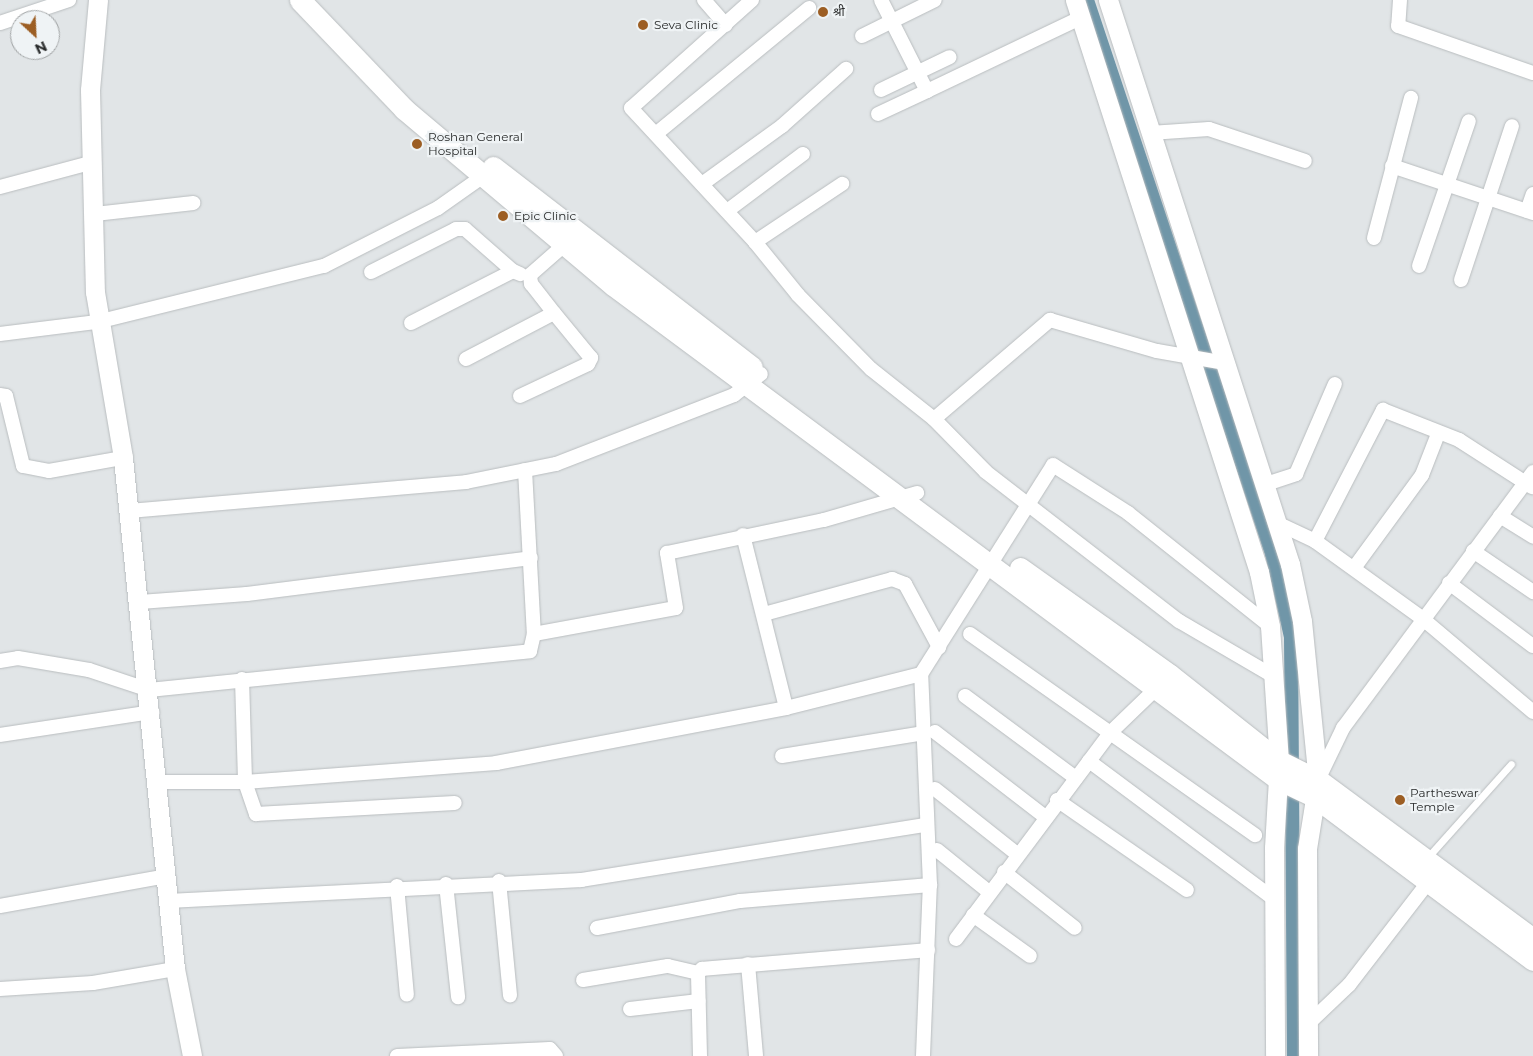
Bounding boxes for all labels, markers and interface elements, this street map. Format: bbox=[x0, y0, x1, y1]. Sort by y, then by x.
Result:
place label: श्री bbox=[833, 5, 845, 19]
marker: श्री bbox=[817, 6, 829, 18]
north arrow bbox=[10, 10, 60, 60]
marker: Seva Clinic bbox=[636, 18, 650, 32]
place label: Seva Clinic bbox=[654, 18, 718, 32]
text: N bbox=[32, 37, 50, 58]
place label: Roshan General Hospital bbox=[428, 130, 523, 158]
marker: Roshan General Hospital bbox=[410, 137, 424, 151]
marker: Epic Clinic bbox=[496, 209, 510, 223]
place label: Epic Clinic bbox=[514, 209, 576, 223]
place label: Partheswar Temple bbox=[1410, 786, 1479, 814]
marker: Partheswar Temple bbox=[1394, 794, 1406, 806]

